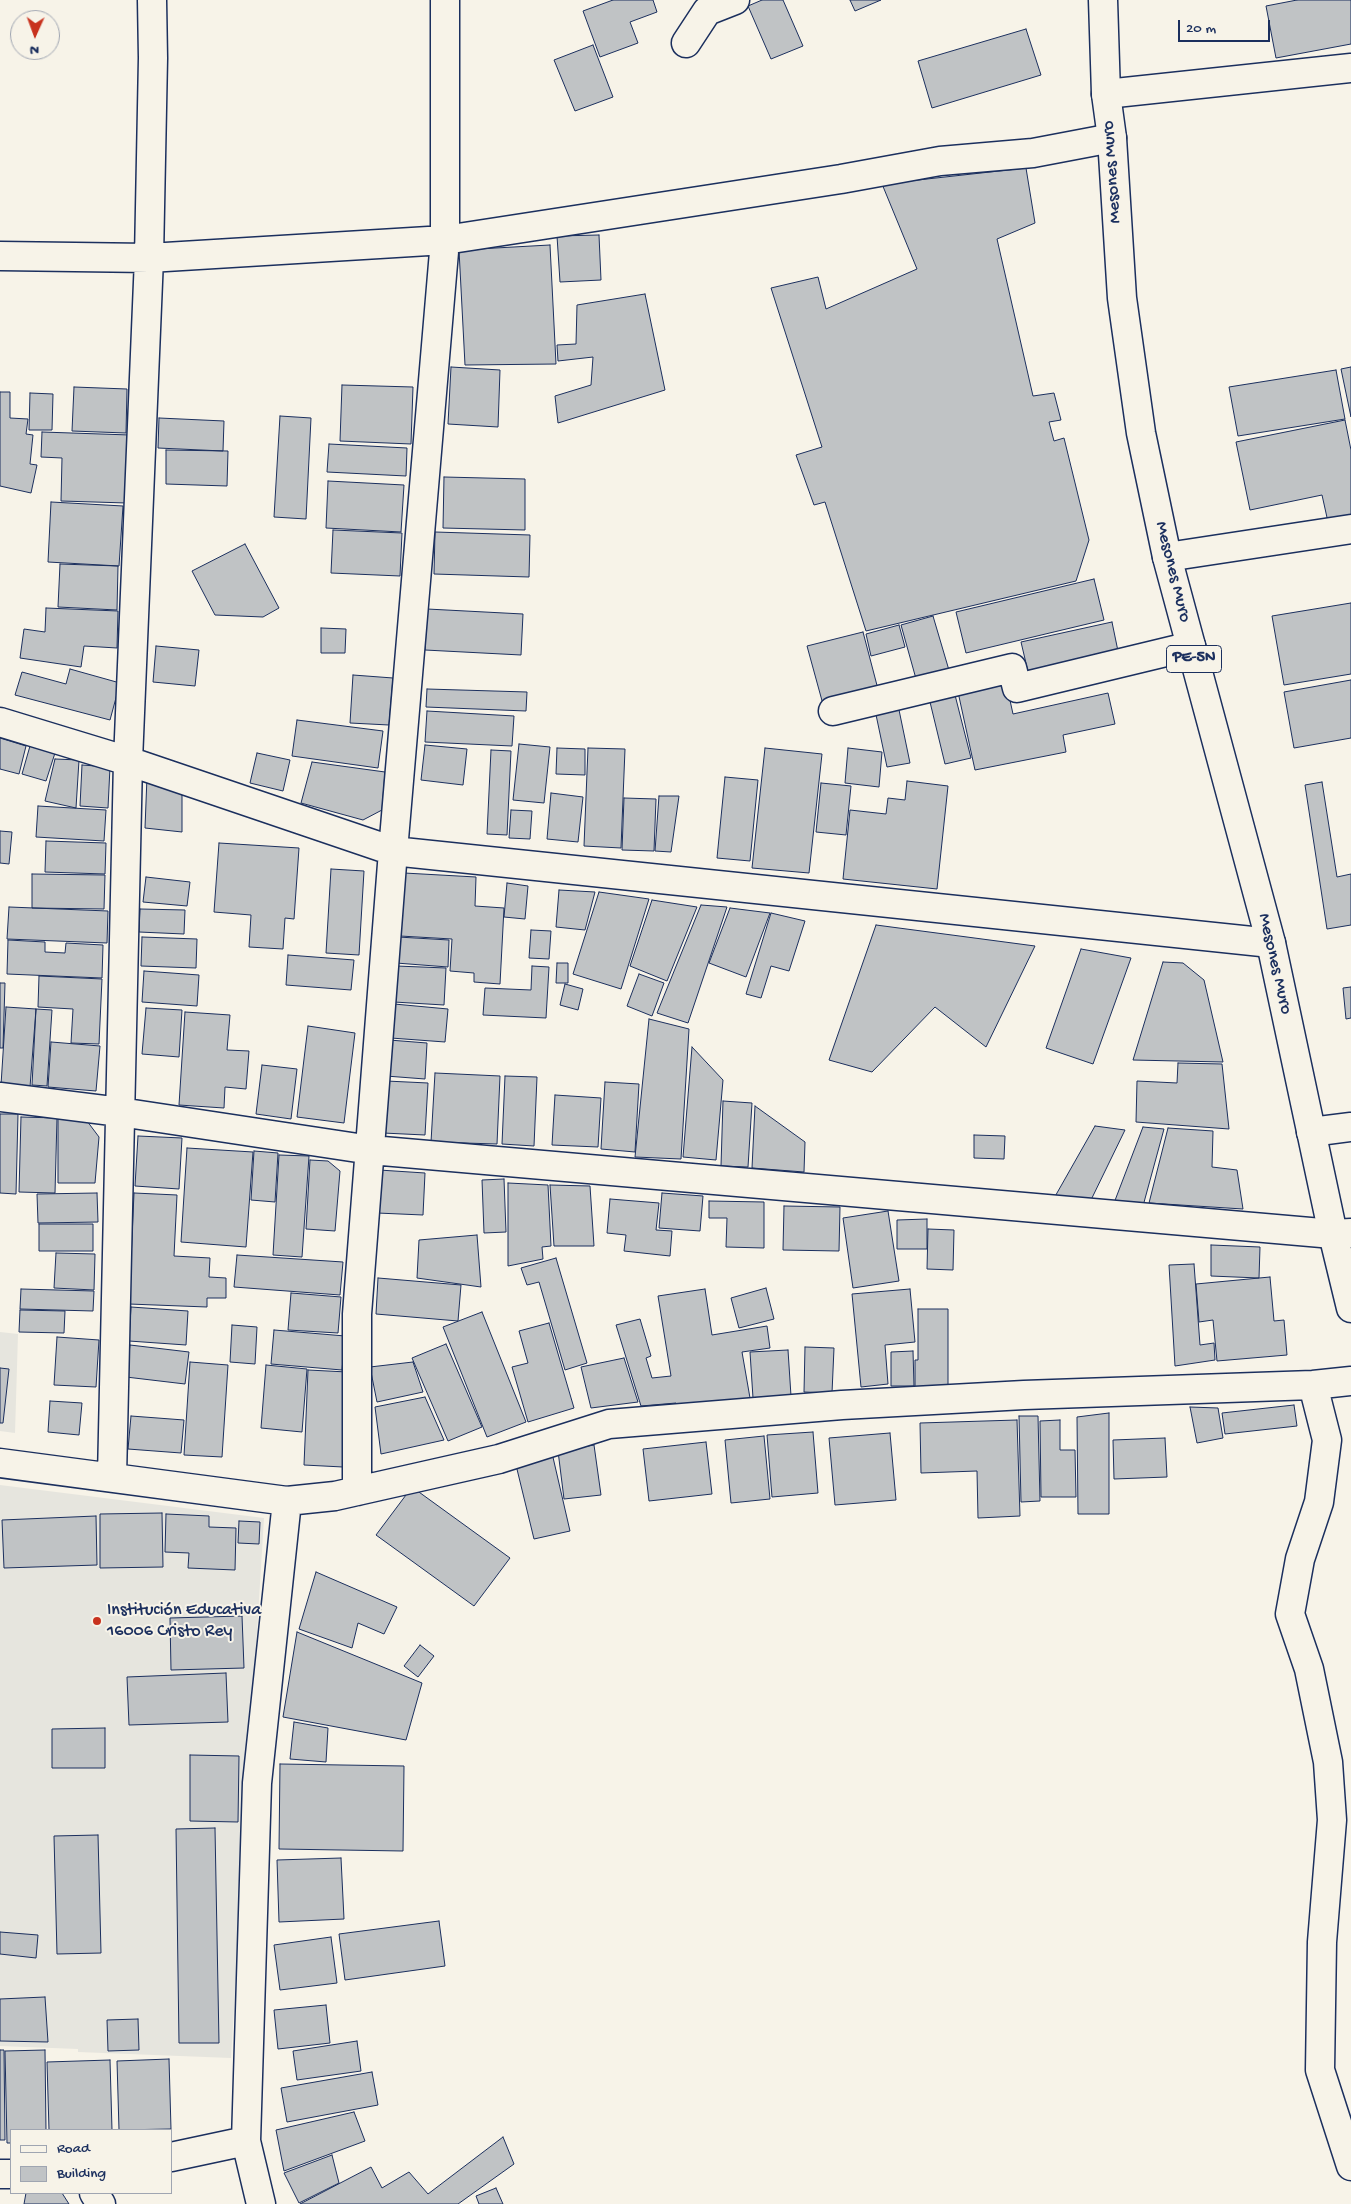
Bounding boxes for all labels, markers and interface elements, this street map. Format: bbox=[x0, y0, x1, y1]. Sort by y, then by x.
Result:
north arrow bbox=[10, 10, 60, 60]
scale bar bbox=[1181, 10, 1274, 42]
text: 20 m bbox=[1186, 20, 1216, 38]
text: N bbox=[30, 41, 39, 58]
street label: Mesones Muro bbox=[1099, 120, 1127, 224]
street label: Mesones Muro bbox=[1149, 519, 1195, 625]
road number: PE-5N bbox=[1166, 646, 1222, 672]
street label: Mesones Muro bbox=[1252, 911, 1296, 1017]
place label: Institución Educativa 16006 Cristo Rey bbox=[107, 1600, 261, 1642]
marker: Institución Educativa 16006 Cristo Rey bbox=[91, 1615, 103, 1627]
legend bbox=[10, 2129, 172, 2194]
text: Road bbox=[57, 2140, 90, 2158]
text: Building bbox=[57, 2165, 106, 2183]

